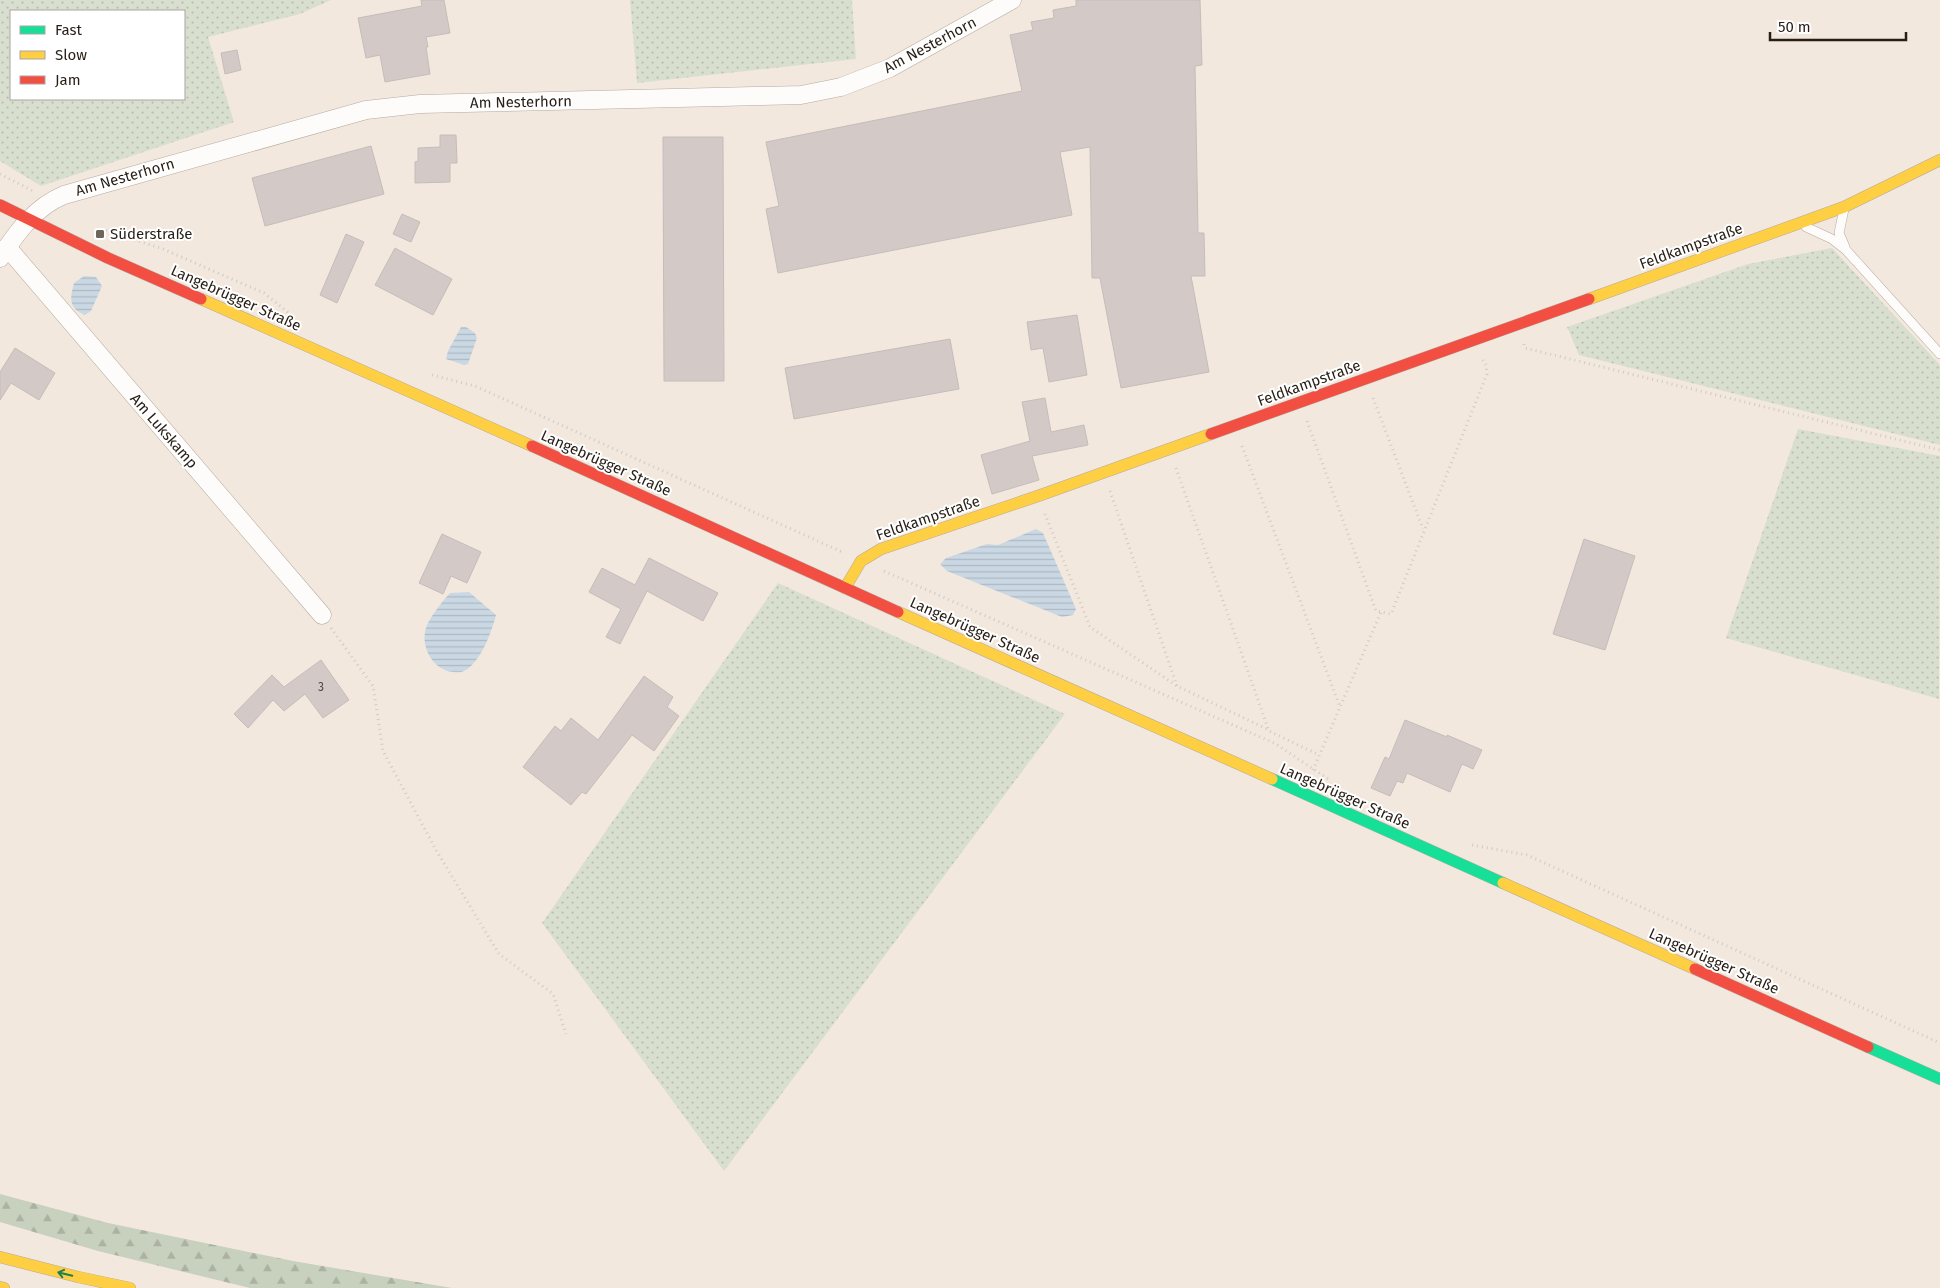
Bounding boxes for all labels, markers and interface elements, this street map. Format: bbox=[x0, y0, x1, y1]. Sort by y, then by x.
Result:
legend bbox=[10, 10, 185, 100]
scale bar bbox=[1770, 10, 1906, 42]
street label: Am Nesterhorn bbox=[881, 13, 979, 77]
text: 50 m bbox=[1778, 18, 1811, 36]
text: Fast bbox=[55, 21, 82, 39]
text: Slow bbox=[55, 46, 87, 64]
text: Jam bbox=[55, 71, 81, 89]
street label: Am Nesterhorn bbox=[470, 92, 572, 112]
street label: Am Nesterhorn bbox=[73, 154, 177, 200]
street label: Feldkampstraße bbox=[1637, 219, 1745, 273]
place label: Süderstraße bbox=[110, 225, 193, 243]
marker: Süderstraße bbox=[94, 228, 106, 240]
street label: Langebrügger Straße bbox=[168, 261, 304, 335]
street label: Feldkampstraße bbox=[1255, 356, 1363, 410]
street label: Am Lukskamp bbox=[127, 390, 201, 472]
street label: Langebrügger Straße bbox=[538, 426, 674, 500]
street label: Feldkampstraße bbox=[874, 492, 982, 544]
street label: Langebrügger Straße bbox=[907, 593, 1043, 667]
house number: 3 bbox=[318, 680, 324, 694]
street label: Langebrügger Straße bbox=[1277, 759, 1413, 833]
street label: Langebrügger Straße bbox=[1646, 924, 1782, 998]
one-way arrow bbox=[58, 1269, 74, 1278]

